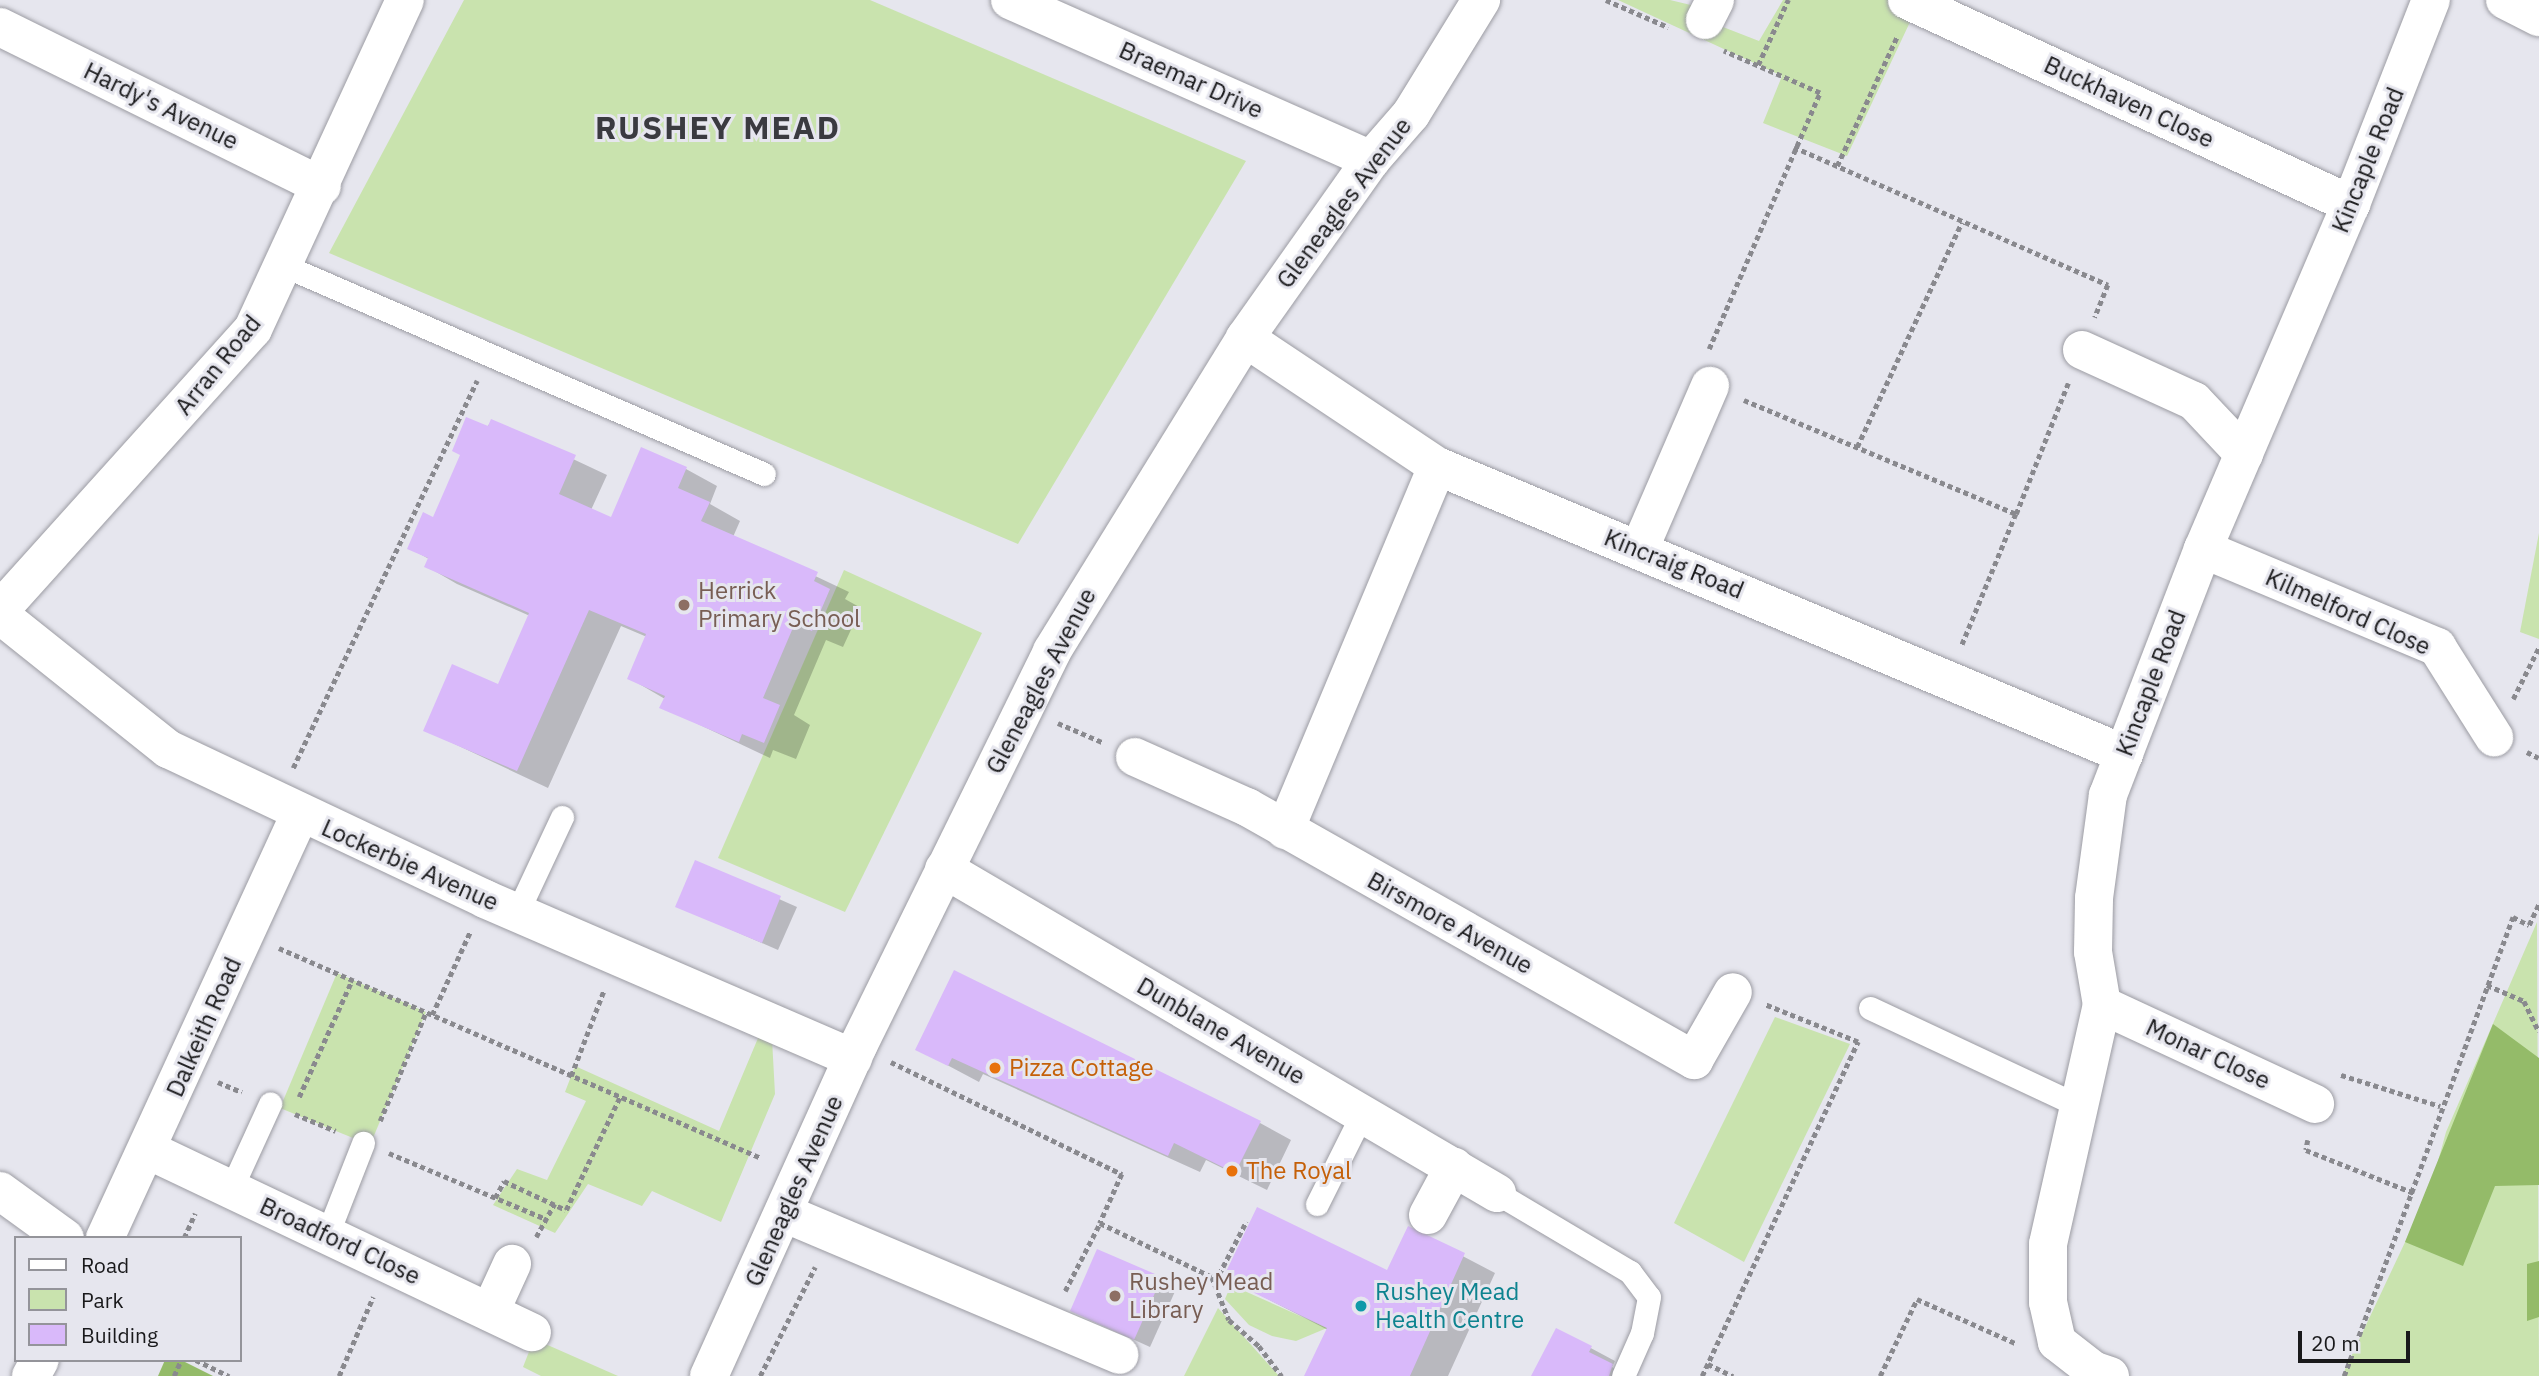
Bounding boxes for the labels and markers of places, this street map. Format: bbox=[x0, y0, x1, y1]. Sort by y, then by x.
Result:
place label: Herrick Primary School bbox=[698, 577, 861, 633]
marker: Herrick Primary School bbox=[676, 597, 692, 613]
place label: Pizza Cottage bbox=[1009, 1054, 1154, 1082]
marker: Pizza Cottage bbox=[987, 1060, 1003, 1076]
place label: The Royal bbox=[1246, 1157, 1352, 1185]
marker: The Royal bbox=[1224, 1163, 1240, 1179]
place label: Rushey Mead Library bbox=[1129, 1268, 1273, 1324]
place label: Rushey Mead Health Centre bbox=[1375, 1278, 1524, 1334]
marker: Rushey Mead Library bbox=[1107, 1288, 1123, 1304]
marker: Rushey Mead Health Centre bbox=[1353, 1298, 1369, 1314]

